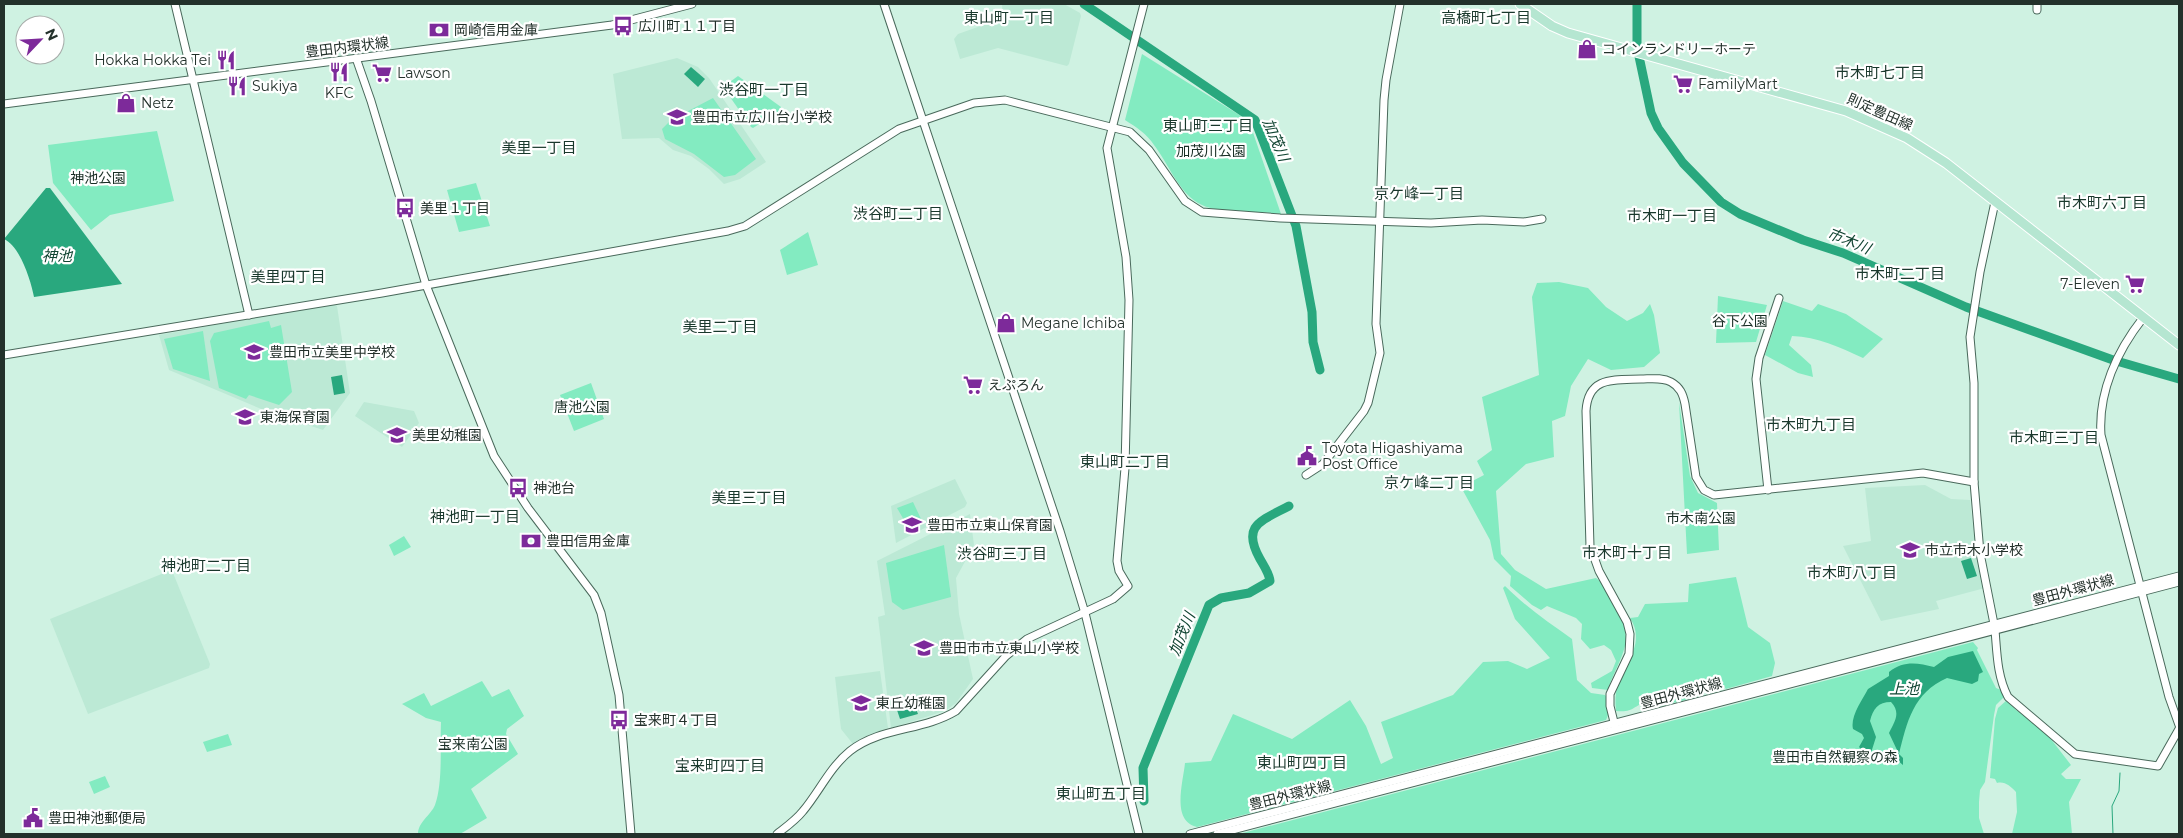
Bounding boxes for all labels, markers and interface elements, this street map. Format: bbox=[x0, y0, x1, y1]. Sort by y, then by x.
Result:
district label: 東山町一丁目 bbox=[964, 8, 1054, 27]
district label: 高橋町七丁目 bbox=[1441, 8, 1531, 27]
north arrow bbox=[15, 15, 65, 65]
bus stop icon: 広川町１１丁目 bbox=[612, 15, 634, 37]
place label: 広川町１１丁目 bbox=[638, 17, 736, 35]
bank icon: 岡崎信用金庫 bbox=[428, 19, 450, 41]
place label: 岡崎信用金庫 bbox=[454, 21, 538, 39]
text: N bbox=[41, 26, 62, 43]
street label: 豊田内環状線 bbox=[304, 33, 390, 61]
shop icon: コインランドリーホーテ bbox=[1576, 38, 1598, 60]
place label: コインランドリーホーテ bbox=[1602, 40, 1756, 58]
restaurant icon: Hokka Hokka Tei bbox=[215, 49, 237, 71]
place label: Hokka Hokka Tei bbox=[94, 51, 211, 69]
restaurant icon: KFC bbox=[328, 61, 350, 83]
supermarket icon: Lawson bbox=[371, 62, 393, 84]
district label: 市木町七丁目 bbox=[1835, 63, 1925, 82]
place label: Lawson bbox=[397, 64, 451, 82]
supermarket icon: FamilyMart bbox=[1672, 73, 1694, 95]
restaurant icon: Sukiya bbox=[226, 75, 248, 97]
place label: FamilyMart bbox=[1698, 75, 1778, 93]
place label: Sukiya bbox=[252, 77, 298, 95]
district label: 渋谷町一丁目 bbox=[719, 80, 809, 99]
place label: KFC bbox=[325, 84, 353, 102]
street label: 則定豊田線 bbox=[1844, 90, 1916, 134]
shop icon: Netz bbox=[115, 92, 137, 114]
place label: Netz bbox=[141, 94, 174, 112]
school or university icon: 豊田市立広川台小学校 bbox=[666, 106, 688, 128]
place label: 豊田市立広川台小学校 bbox=[692, 108, 832, 126]
water label: 加茂川 bbox=[1259, 115, 1295, 166]
district label: 東山町三丁目 bbox=[1163, 116, 1253, 135]
district label: 美里一丁目 bbox=[501, 138, 577, 157]
park label: 加茂川公園 bbox=[1176, 142, 1246, 160]
park label: 神池公園 bbox=[70, 169, 126, 187]
district label: 京ケ峰一丁目 bbox=[1374, 184, 1464, 203]
district label: 市木町六丁目 bbox=[2057, 193, 2147, 212]
bus stop icon: 美里１丁目 bbox=[394, 197, 416, 219]
place label: 美里１丁目 bbox=[420, 199, 490, 217]
district label: 渋谷町二丁目 bbox=[853, 204, 943, 223]
district label: 市木町一丁目 bbox=[1627, 206, 1717, 225]
water label: 市木川 bbox=[1825, 223, 1875, 259]
water label: 神池 bbox=[42, 246, 74, 265]
district label: 市木町二丁目 bbox=[1855, 264, 1945, 283]
district label: 美里四丁目 bbox=[250, 267, 326, 286]
supermarket icon: 7-Eleven bbox=[2124, 273, 2146, 295]
place label: 7-Eleven bbox=[2060, 275, 2120, 293]
shop icon: Megane Ichiba bbox=[995, 312, 1017, 334]
park label: 谷下公園 bbox=[1712, 312, 1768, 330]
place label: Megane Ichiba bbox=[1021, 314, 1125, 332]
district label: 美里二丁目 bbox=[682, 317, 758, 336]
school or university icon: 豊田市立美里中学校 bbox=[243, 341, 265, 363]
place label: 豊田市立美里中学校 bbox=[269, 343, 395, 361]
supermarket icon: えぷろん bbox=[962, 374, 984, 396]
place label: えぷろん bbox=[988, 376, 1044, 394]
park label: 唐池公園 bbox=[554, 398, 610, 416]
school or university icon: 東海保育園 bbox=[234, 406, 256, 428]
place label: 東海保育園 bbox=[260, 408, 330, 426]
district label: 市木町九丁目 bbox=[1766, 415, 1856, 434]
school or university icon: 美里幼稚園 bbox=[386, 424, 408, 446]
place label: 美里幼稚園 bbox=[412, 426, 482, 444]
district label: 市木町三丁目 bbox=[2009, 428, 2099, 447]
place label: Toyota Higashiyama Post Office bbox=[1322, 439, 1463, 473]
public building icon: Toyota Higashiyama Post Office bbox=[1296, 445, 1318, 467]
district label: 東山町二丁目 bbox=[1080, 452, 1170, 471]
district label: 京ケ峰二丁目 bbox=[1384, 473, 1474, 492]
bus stop icon: 神池台 bbox=[507, 477, 529, 499]
place label: 神池台 bbox=[533, 479, 575, 497]
district label: 美里三丁目 bbox=[711, 488, 787, 507]
district label: 神池町一丁目 bbox=[430, 507, 520, 526]
park label: 市木南公園 bbox=[1666, 509, 1736, 527]
school or university icon: 豊田市立東山保育園 bbox=[901, 514, 923, 536]
place label: 豊田市立東山保育園 bbox=[927, 516, 1053, 534]
bank icon: 豊田信用金庫 bbox=[520, 530, 542, 552]
place label: 豊田信用金庫 bbox=[546, 532, 630, 550]
school or university icon: 市立市木小学校 bbox=[1899, 539, 1921, 561]
place label: 市立市木小学校 bbox=[1925, 541, 2023, 559]
district label: 市木町十丁目 bbox=[1582, 543, 1672, 562]
district label: 渋谷町三丁目 bbox=[957, 544, 1047, 563]
district label: 神池町二丁目 bbox=[161, 556, 251, 575]
district label: 市木町八丁目 bbox=[1807, 563, 1897, 582]
street label: 豊田外環状線 bbox=[2030, 570, 2116, 610]
water label: 加茂川 bbox=[1164, 608, 1200, 658]
school or university icon: 豊田市市立東山小学校 bbox=[913, 637, 935, 659]
place label: 豊田市市立東山小学校 bbox=[939, 639, 1079, 657]
street label: 豊田外環状線 bbox=[1638, 673, 1724, 713]
water label: 上池 bbox=[1889, 679, 1921, 698]
school or university icon: 東丘幼稚園 bbox=[850, 692, 872, 714]
place label: 東丘幼稚園 bbox=[876, 694, 946, 712]
bus stop icon: 宝来町４丁目 bbox=[608, 709, 630, 731]
place label: 宝来町４丁目 bbox=[634, 711, 718, 729]
park label: 宝来南公園 bbox=[438, 735, 508, 753]
park label: 豊田市自然観察の森 bbox=[1772, 748, 1898, 766]
district label: 東山町四丁目 bbox=[1257, 753, 1347, 772]
district label: 宝来町四丁目 bbox=[675, 756, 765, 775]
street label: 豊田外環状線 bbox=[1247, 776, 1333, 814]
district label: 東山町五丁目 bbox=[1056, 784, 1146, 803]
public building icon: 豊田神池郵便局 bbox=[22, 807, 44, 829]
place label: 豊田神池郵便局 bbox=[48, 809, 146, 827]

